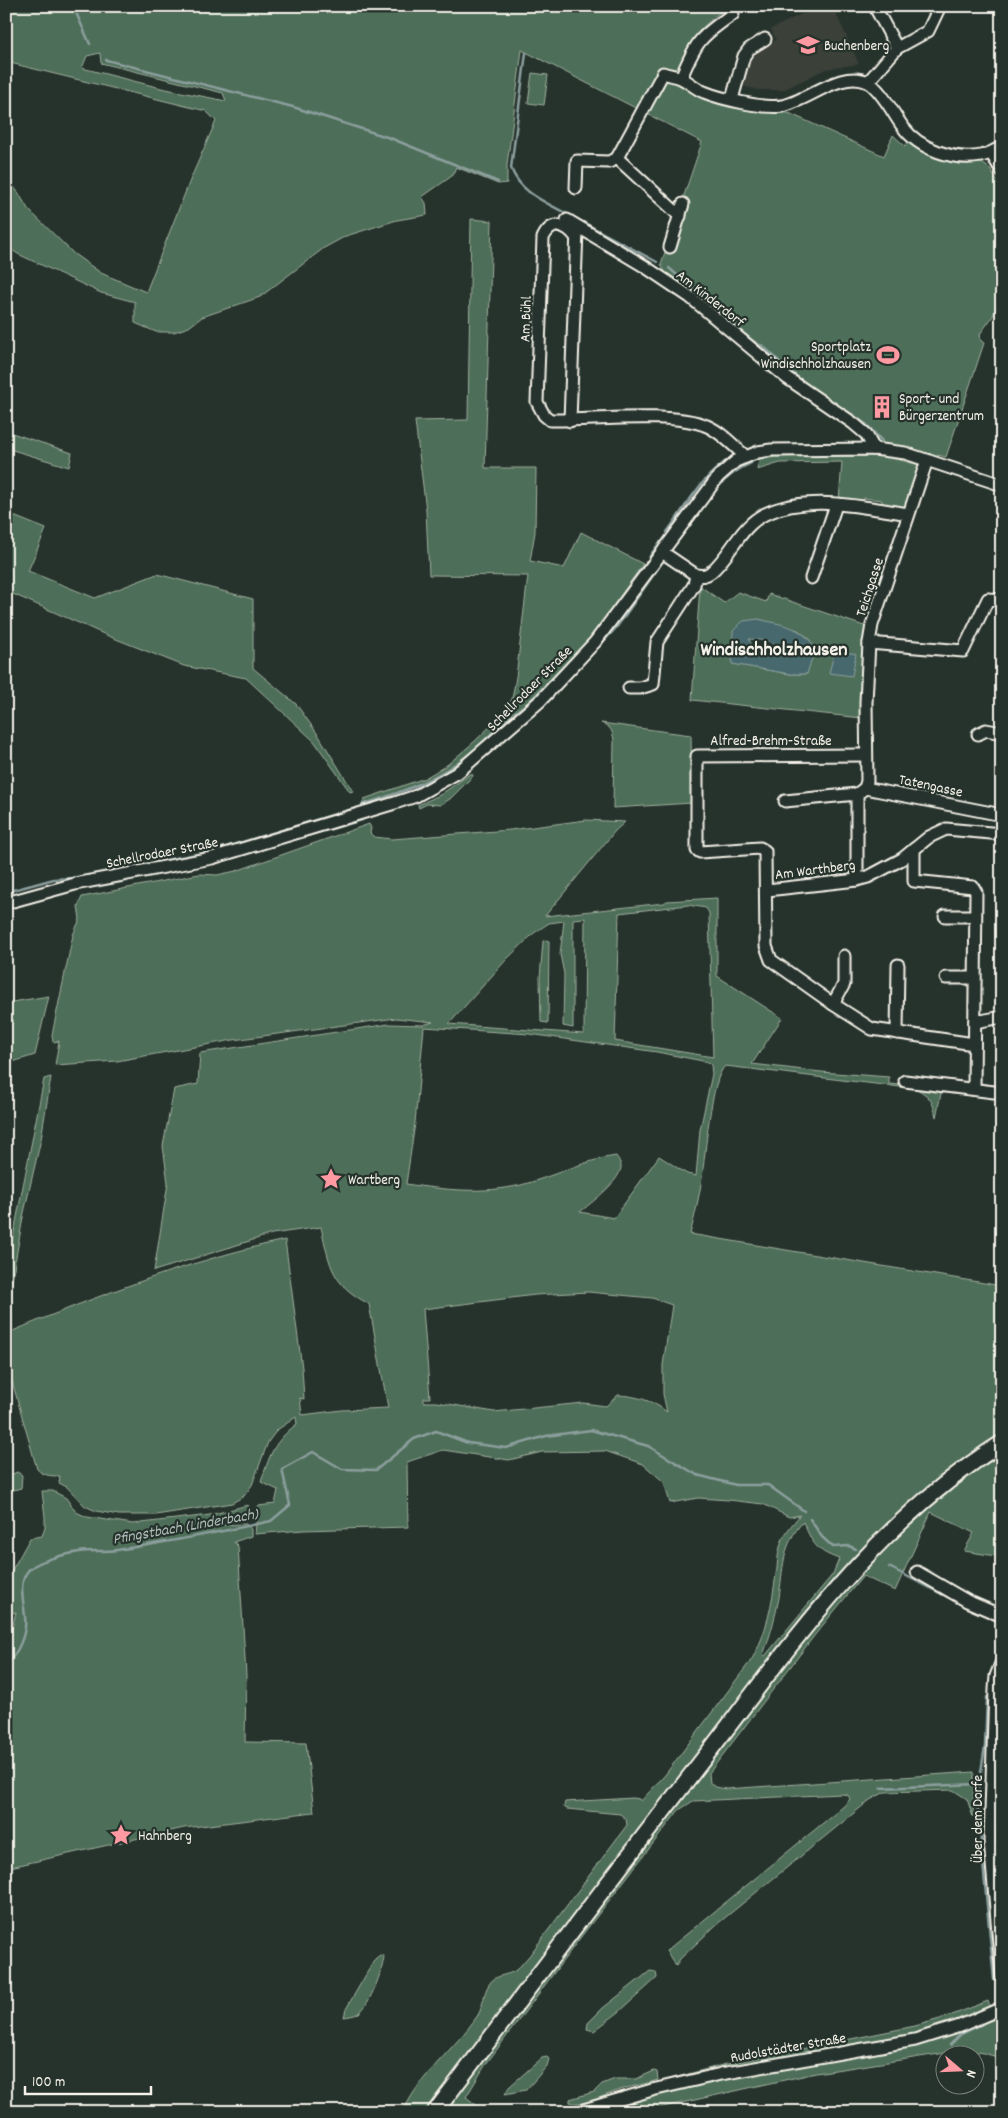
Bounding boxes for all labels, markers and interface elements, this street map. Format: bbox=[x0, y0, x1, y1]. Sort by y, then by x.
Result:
school or university icon: Buchenberg bbox=[795, 32, 821, 58]
place label: Buchenberg bbox=[824, 36, 889, 58]
street label: Am Kinderdorf bbox=[671, 266, 750, 334]
street label: Am Bühl bbox=[515, 295, 539, 342]
place label: Sportplatz Windischholzhausen bbox=[761, 337, 871, 376]
sports icon: Sportplatz Windischholzhausen bbox=[875, 342, 901, 368]
place label: Sport- und Bürgerzentrum bbox=[899, 389, 984, 428]
building icon: Sport- und Bürgerzentrum bbox=[869, 394, 895, 420]
street label: Teichgasse bbox=[851, 555, 891, 620]
district label: Windischholzhausen bbox=[700, 637, 848, 665]
street label: Schellrodaer Straße bbox=[482, 641, 579, 737]
street label: Alfred-Brehm-Straße bbox=[710, 731, 832, 753]
street label: Tatengasse bbox=[897, 769, 965, 805]
street label: Schellrodaer Straße bbox=[104, 832, 221, 876]
street label: Am Warthberg bbox=[774, 855, 857, 887]
place icon: Wartberg bbox=[318, 1166, 344, 1192]
place label: Wartberg bbox=[348, 1170, 400, 1192]
water label: Pfingstbach (Linderbach) bbox=[111, 1503, 261, 1552]
street label: Über dem Dorfe bbox=[968, 1775, 990, 1863]
place icon: Hahnberg bbox=[108, 1822, 134, 1848]
place label: Hahnberg bbox=[138, 1826, 192, 1848]
street label: Rudolstädter Straße bbox=[729, 2028, 848, 2070]
north arrow bbox=[936, 2046, 986, 2096]
scale bar bbox=[25, 2063, 151, 2095]
text: N bbox=[960, 2067, 981, 2080]
text: 100 m bbox=[32, 2072, 65, 2094]

